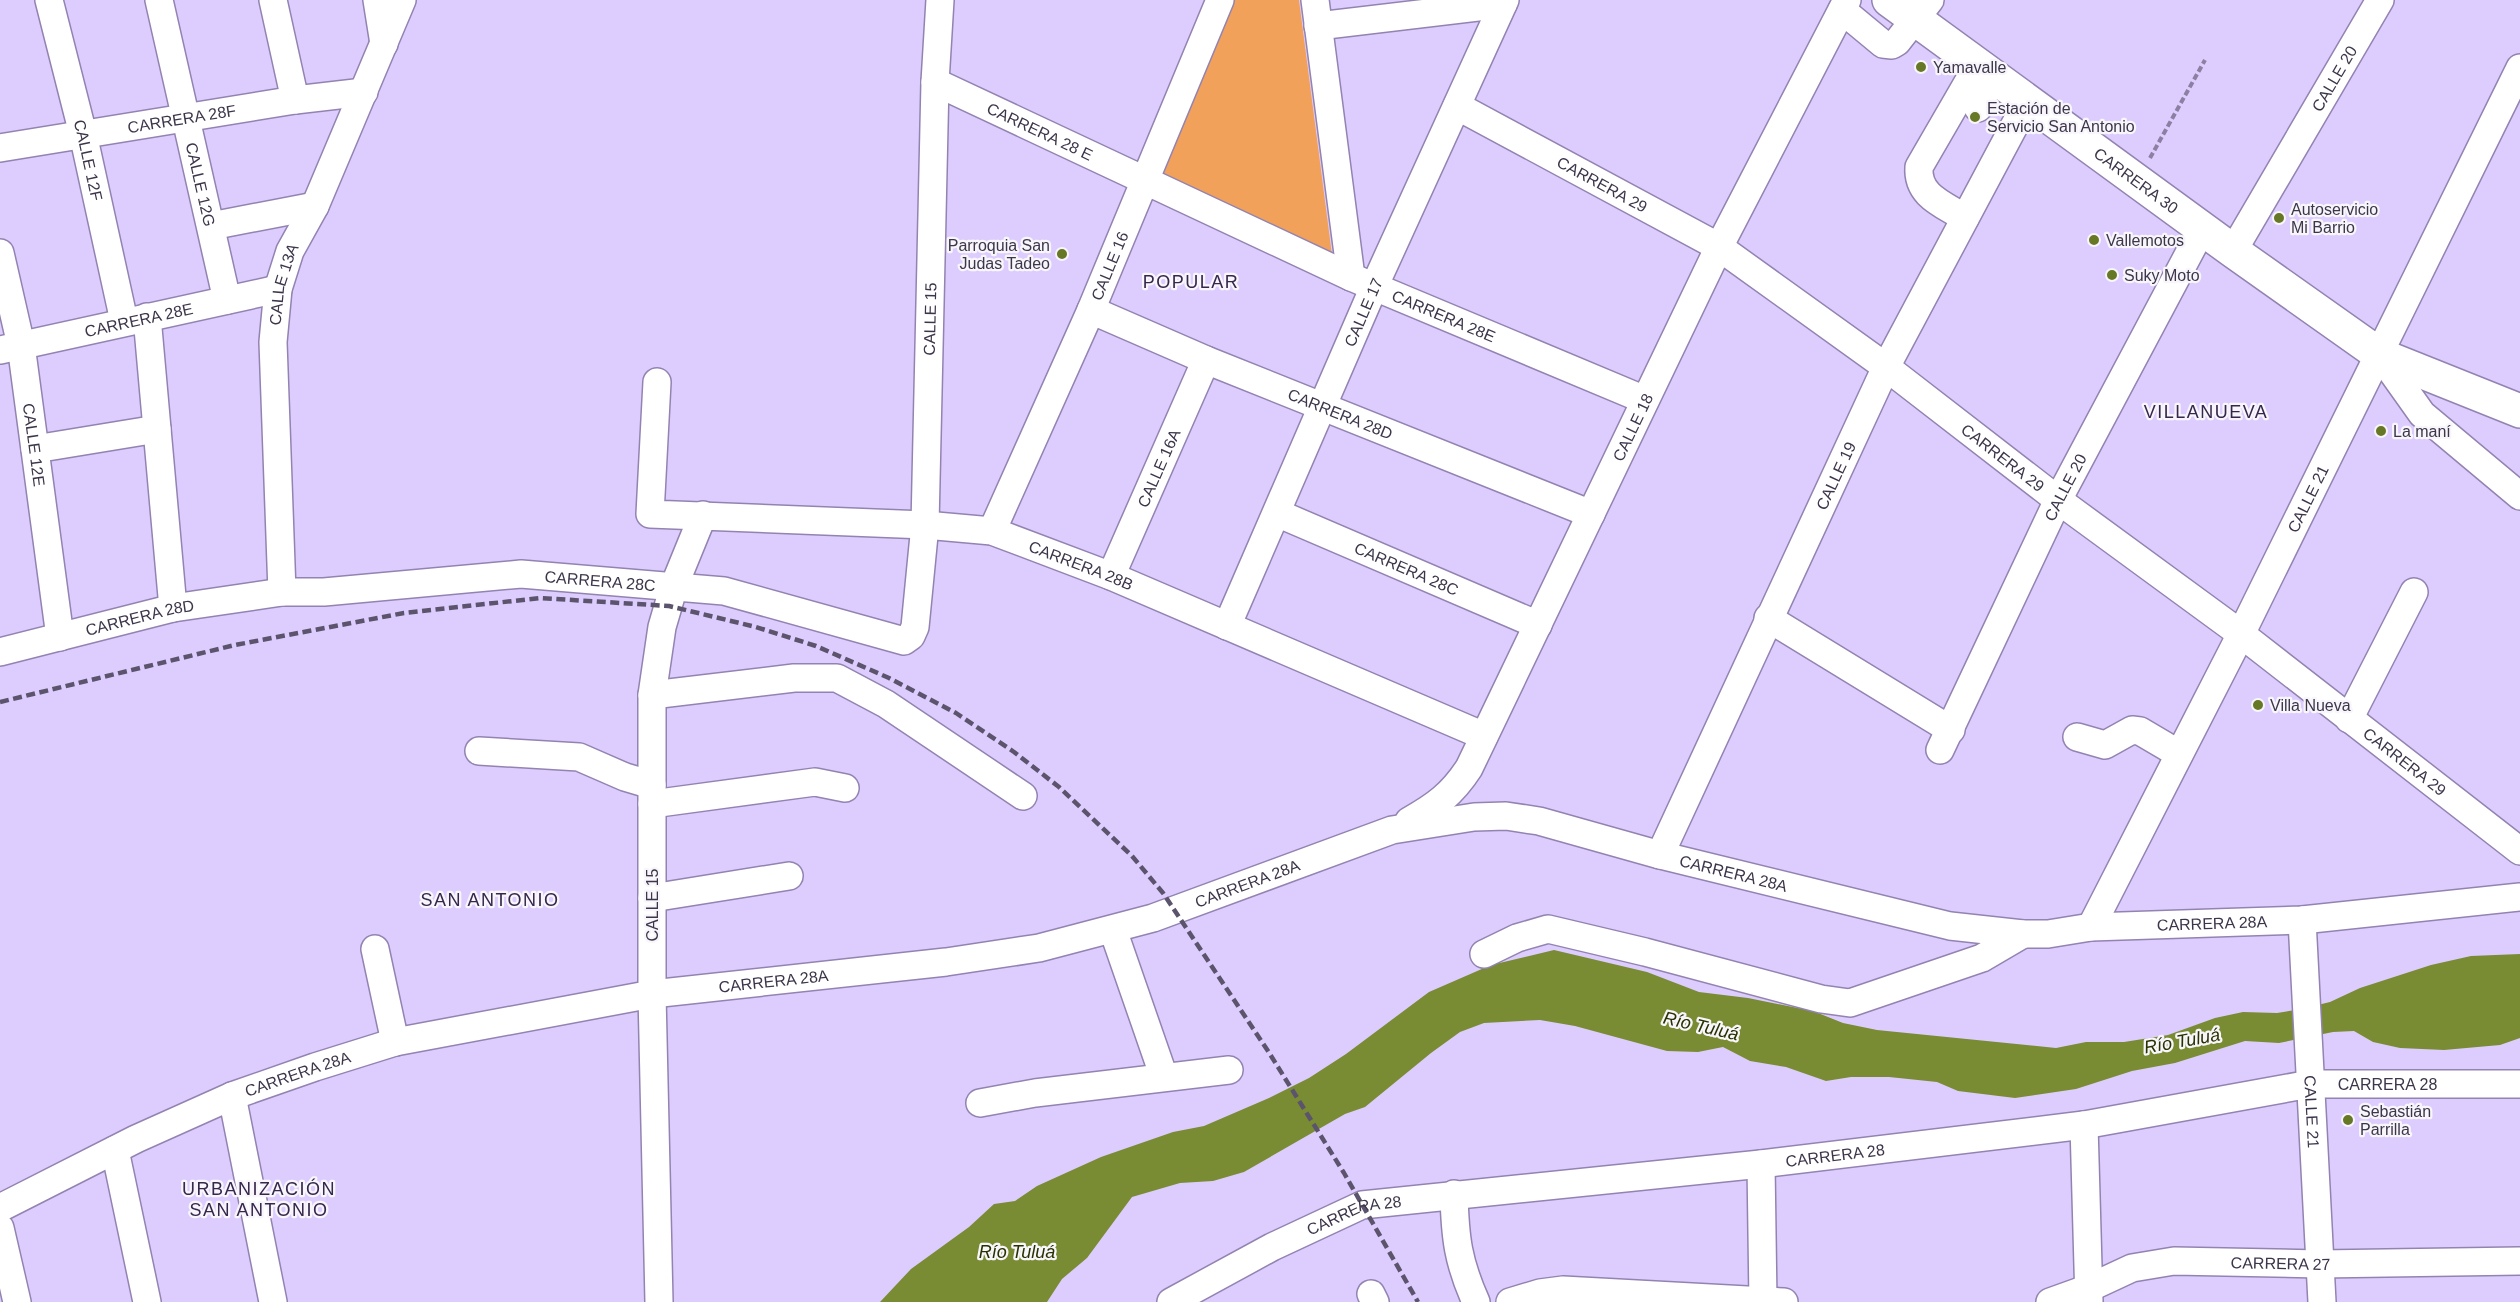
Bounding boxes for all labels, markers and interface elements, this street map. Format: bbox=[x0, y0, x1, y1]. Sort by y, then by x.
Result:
street label: CALLE 20 bbox=[2308, 43, 2360, 114]
place label: Yamavalle bbox=[1933, 59, 2007, 76]
marker: Yamavalle bbox=[1914, 60, 1928, 74]
street label: CARRERA 28 E bbox=[984, 99, 1096, 163]
place label: Estación de Servicio San Antonio bbox=[1987, 100, 2135, 135]
street label: CARRERA 28F bbox=[126, 101, 237, 136]
marker: Estación de Servicio San Antonio bbox=[1968, 110, 1982, 124]
street label: CALLE 12F bbox=[71, 118, 106, 203]
street label: CALLE 12G bbox=[183, 141, 219, 228]
street label: CARRERA 30 bbox=[2091, 144, 2182, 217]
street label: CARRERA 29 bbox=[1554, 153, 1650, 215]
place label: Autoservicio Mi Barrio bbox=[2291, 201, 2378, 236]
marker: Autoservicio Mi Barrio bbox=[2272, 211, 2286, 225]
street label: CALLE 16 bbox=[1088, 229, 1131, 303]
place label: Vallemotos bbox=[2106, 232, 2184, 249]
marker: Vallemotos bbox=[2087, 233, 2101, 247]
place label: Parroquia San Judas Tadeo bbox=[948, 237, 1050, 272]
street label: CALLE 13A bbox=[266, 240, 301, 326]
marker: Parroquia San Judas Tadeo bbox=[1055, 247, 1069, 261]
place label: Suky Moto bbox=[2124, 267, 2200, 284]
marker: Suky Moto bbox=[2105, 268, 2119, 282]
district label: POPULAR bbox=[1143, 272, 1239, 292]
street label: CALLE 17 bbox=[1341, 275, 1386, 349]
street label: CALLE 15 bbox=[920, 282, 939, 356]
street label: CARRERA 28E bbox=[1390, 287, 1498, 345]
street label: CARRERA 28E bbox=[83, 299, 194, 340]
street label: CARRERA 28D bbox=[1285, 385, 1395, 442]
street label: CALLE 18 bbox=[1609, 391, 1656, 464]
street label: CALLE 12E bbox=[20, 402, 48, 487]
district label: VILLANUEVA bbox=[2144, 402, 2268, 422]
street label: CARRERA 29 bbox=[1958, 420, 2048, 495]
place label: La maní bbox=[2393, 423, 2451, 440]
marker: La maní bbox=[2374, 424, 2388, 438]
street label: CALLE 16A bbox=[1134, 426, 1183, 510]
street label: CALLE 19 bbox=[1813, 439, 1859, 512]
street label: CALLE 20 bbox=[2041, 451, 2090, 523]
street label: CALLE 21 bbox=[2284, 462, 2331, 535]
street label: CARRERA 28B bbox=[1027, 537, 1136, 593]
street label: CARRERA 28C bbox=[1352, 539, 1461, 598]
street label: CARRERA 28C bbox=[544, 568, 656, 594]
street label: CARRERA 28D bbox=[84, 597, 195, 638]
place label: Villa Nueva bbox=[2270, 697, 2351, 714]
marker: Villa Nueva bbox=[2251, 698, 2265, 712]
street label: CARRERA 29 bbox=[2360, 724, 2449, 799]
street label: CARRERA 28A bbox=[1678, 852, 1789, 894]
street label: CARRERA 28A bbox=[1193, 856, 1302, 910]
street label: CALLE 15 bbox=[644, 868, 661, 941]
district label: SAN ANTONIO bbox=[420, 890, 560, 910]
street label: CARRERA 28A bbox=[2157, 913, 2268, 933]
street label: CARRERA 28A bbox=[718, 966, 829, 995]
water label: Río Tuluá bbox=[1661, 1008, 1741, 1044]
water label: Río Tuluá bbox=[2142, 1024, 2222, 1058]
street label: CARRERA 28A bbox=[243, 1048, 353, 1099]
street label: CALLE 21 bbox=[2302, 1075, 2322, 1149]
street label: CARRERA 28 bbox=[2338, 1076, 2437, 1093]
place label: Sebastián Parrilla bbox=[2360, 1103, 2431, 1138]
marker: Sebastián Parrilla bbox=[2341, 1113, 2355, 1127]
street label: CARRERA 28 bbox=[1785, 1141, 1886, 1169]
district label: URBANIZACIÓN SAN ANTONIO bbox=[182, 1178, 336, 1220]
street label: CARRERA 28 bbox=[1304, 1192, 1402, 1238]
water label: Río Tuluá bbox=[979, 1242, 1055, 1262]
street label: CARRERA 27 bbox=[2231, 1254, 2331, 1273]

